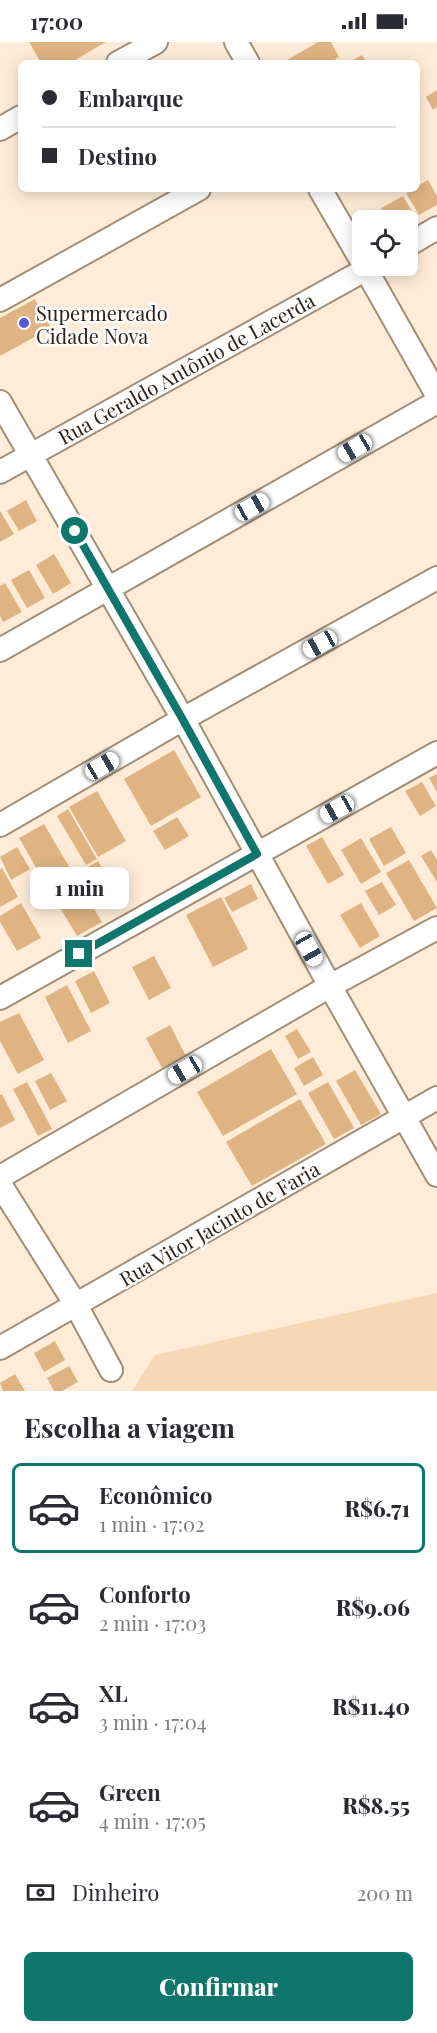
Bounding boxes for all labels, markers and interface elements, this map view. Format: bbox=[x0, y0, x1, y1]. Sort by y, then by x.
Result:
text: 17:00 bbox=[30, 6, 83, 36]
text: Embarque bbox=[78, 83, 183, 113]
text: Destino bbox=[78, 141, 157, 171]
map controls bbox=[352, 210, 418, 276]
button: locate bbox=[352, 210, 418, 276]
street label: Rua Geraldo Antônio de Lacerda bbox=[53, 286, 319, 450]
place label: Supermercado Cidade Nova bbox=[36, 299, 168, 349]
marker: Supermercado Cidade Nova bbox=[17, 316, 31, 330]
car bbox=[335, 431, 375, 465]
car bbox=[232, 490, 272, 524]
route start bbox=[61, 517, 88, 544]
car bbox=[300, 627, 340, 661]
car bbox=[82, 749, 122, 783]
car bbox=[317, 792, 357, 826]
callout: 1 min bbox=[29, 867, 128, 909]
text: 1 min bbox=[55, 874, 104, 901]
car bbox=[292, 929, 326, 969]
route end bbox=[65, 940, 92, 967]
car bbox=[165, 1053, 205, 1087]
street label: Rua Vitor Jacinto de Faria bbox=[114, 1155, 324, 1291]
text: Escolha a viagem bbox=[24, 1409, 235, 1445]
text: Econômico bbox=[99, 1480, 212, 1510]
icon: car bbox=[27, 1481, 81, 1535]
text: R$6.71 bbox=[344, 1493, 410, 1523]
text: 1 min · 17:02 bbox=[99, 1510, 205, 1537]
text: Conforto bbox=[99, 1579, 191, 1609]
icon: car bbox=[27, 1580, 81, 1634]
text: R$9.06 bbox=[336, 1592, 410, 1622]
text: 2 min · 17:03 bbox=[99, 1609, 206, 1636]
text: XL bbox=[99, 1678, 128, 1708]
icon: car bbox=[27, 1679, 81, 1733]
text: R$11.40 bbox=[332, 1691, 410, 1721]
text: 3 min · 17:04 bbox=[99, 1708, 207, 1735]
text: Green bbox=[99, 1777, 161, 1807]
icon: car bbox=[27, 1778, 81, 1832]
text: R$8.55 bbox=[342, 1790, 410, 1820]
text: 4 min · 17:05 bbox=[99, 1807, 206, 1834]
icon: cash bbox=[24, 1876, 57, 1909]
text: Dinheiro bbox=[72, 1877, 159, 1907]
text: 200 m bbox=[357, 1879, 413, 1906]
button: Confirmar bbox=[24, 1952, 413, 2021]

